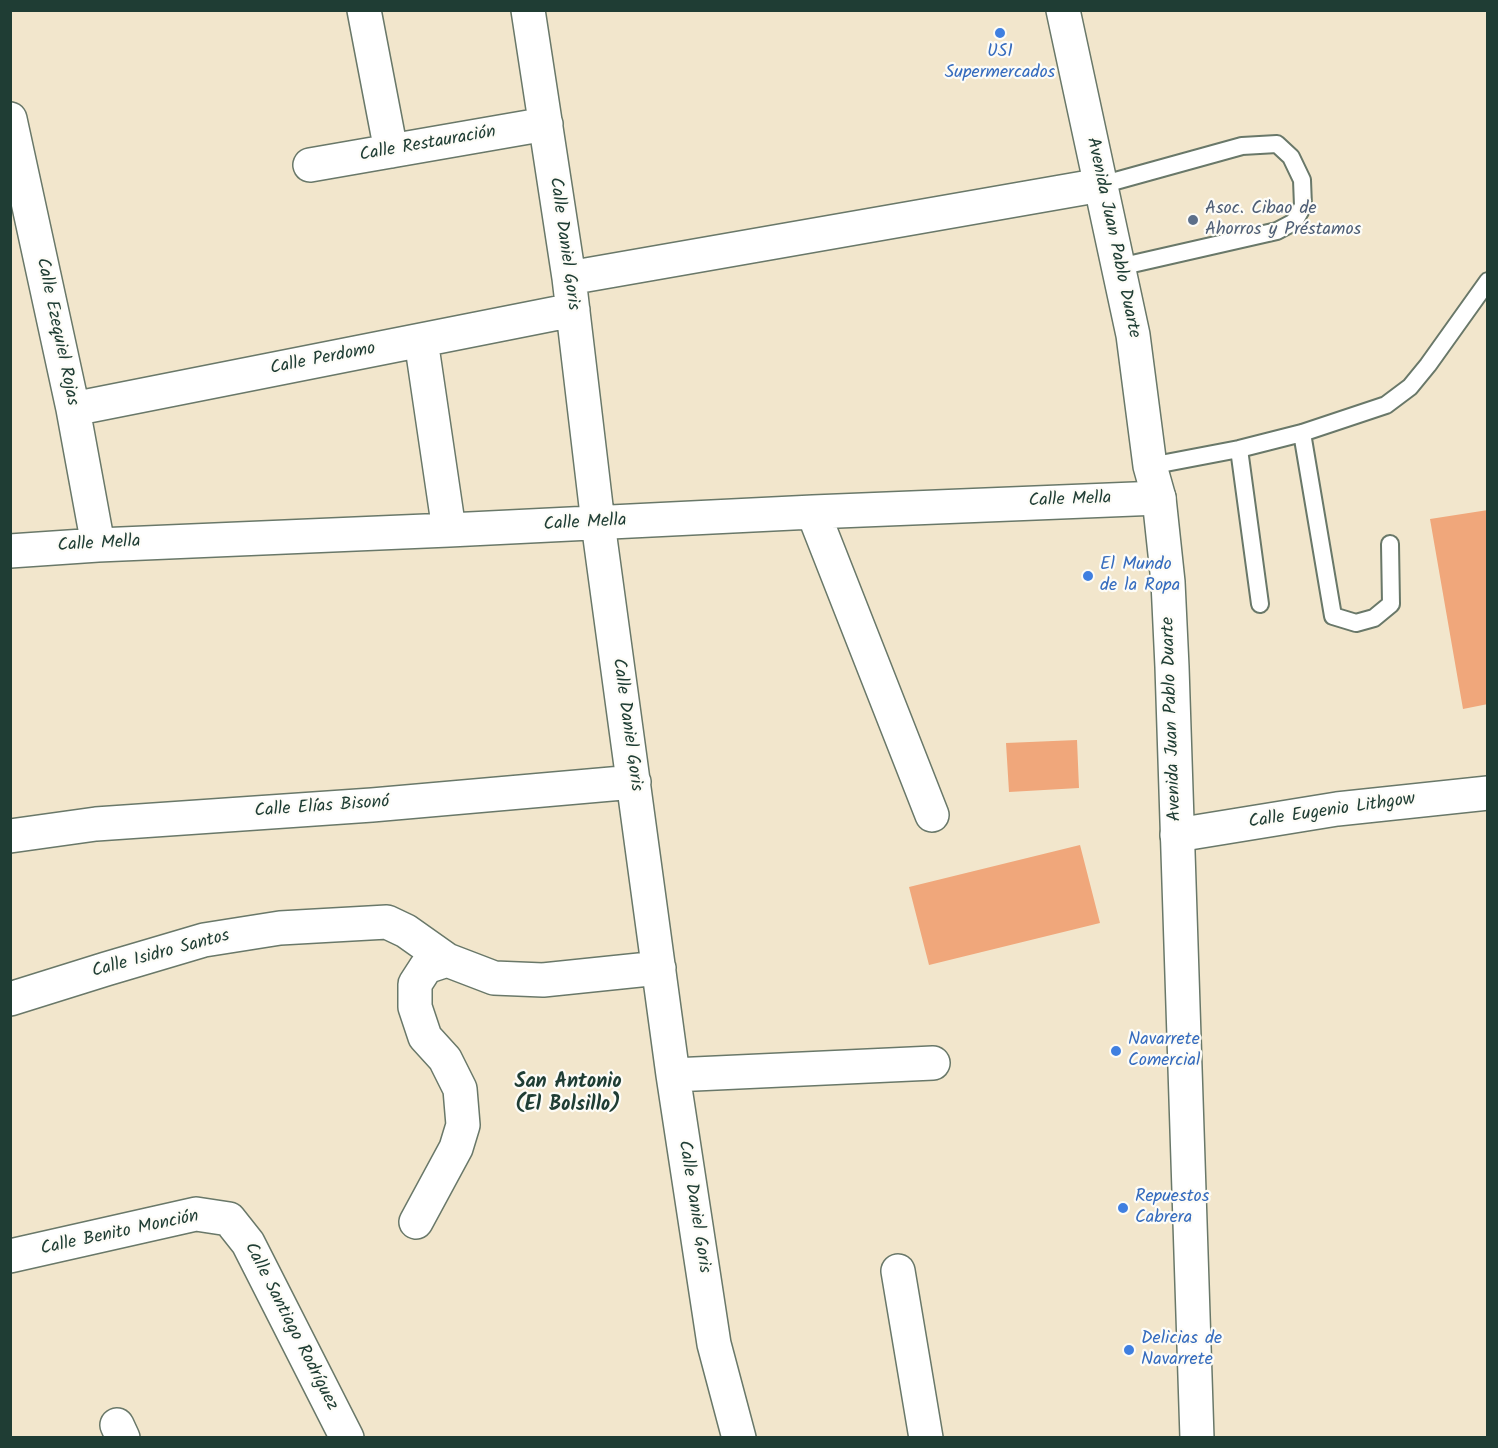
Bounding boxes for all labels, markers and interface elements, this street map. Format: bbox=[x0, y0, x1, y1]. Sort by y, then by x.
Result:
marker: US1 Supermercados bbox=[993, 26, 1007, 40]
place label: US1 Supermercados bbox=[945, 42, 1055, 84]
street label: Calle Restauración bbox=[358, 122, 498, 168]
street label: Avenida Juan Pablo Duarte bbox=[1080, 136, 1144, 340]
street label: Calle Daniel Goris bbox=[543, 176, 583, 312]
place label: Asoc. Cibao de Ahorros y Préstamos bbox=[1205, 199, 1361, 242]
marker: Asoc. Cibao de Ahorros y Préstamos bbox=[1186, 213, 1200, 227]
street label: Calle Ezequiel Rojas bbox=[30, 256, 82, 408]
street label: Calle Perdomo bbox=[269, 339, 377, 381]
street label: Calle Mella bbox=[1028, 489, 1112, 513]
street label: Calle Mella bbox=[543, 511, 627, 537]
street label: Calle Mella bbox=[57, 532, 141, 558]
place label: El Mundo de la Ropa bbox=[1100, 555, 1180, 598]
marker: El Mundo de la Ropa bbox=[1081, 569, 1095, 583]
street label: Avenida Juan Pablo Duarte bbox=[1159, 616, 1187, 822]
street label: Calle Daniel Goris bbox=[606, 657, 646, 793]
street label: Calle Eugenio Lithgow bbox=[1247, 790, 1417, 834]
street label: Calle Elías Bisonó bbox=[254, 793, 390, 823]
street label: Calle Isidro Santos bbox=[90, 926, 232, 984]
place label: Navarrete Comercial bbox=[1128, 1030, 1200, 1072]
marker: Navarrete Comercial bbox=[1109, 1044, 1123, 1058]
district label: San Antonio (El Bolsillo) bbox=[514, 1072, 622, 1119]
street label: Calle Daniel Goris bbox=[672, 1139, 714, 1275]
place label: Repuestos Cabrera bbox=[1135, 1187, 1209, 1230]
marker: Repuestos Cabrera bbox=[1116, 1201, 1130, 1215]
street label: Calle Benito Monción bbox=[39, 1207, 201, 1261]
street label: Calle Santiago Rodríguez bbox=[238, 1239, 342, 1415]
place label: Delicias de Navarrete bbox=[1141, 1329, 1222, 1372]
marker: Delicias de Navarrete bbox=[1122, 1343, 1136, 1357]

